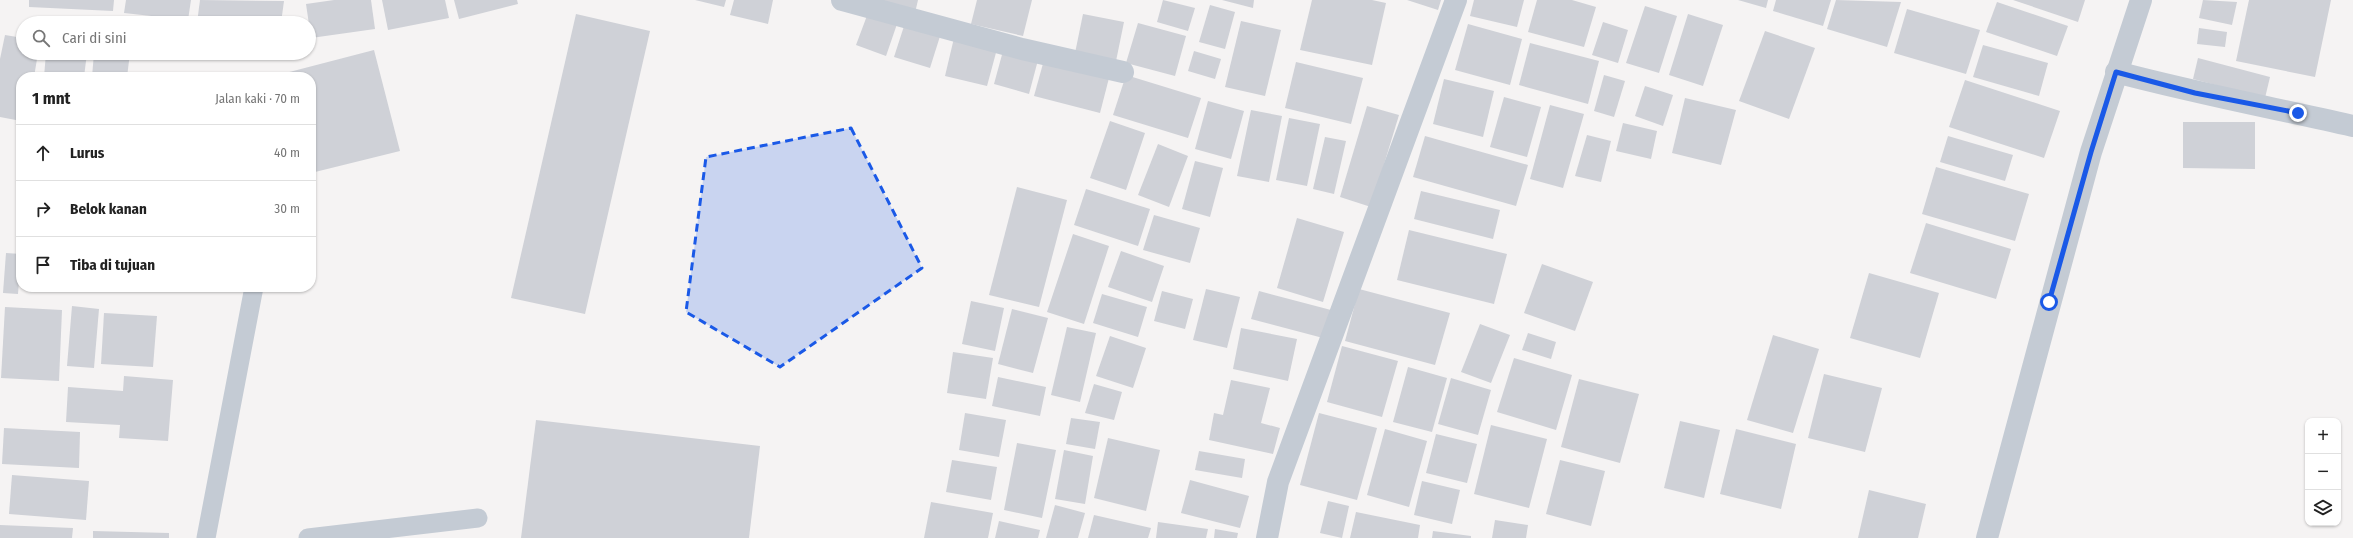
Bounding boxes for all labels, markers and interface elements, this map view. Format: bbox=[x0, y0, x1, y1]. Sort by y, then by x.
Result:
search box bbox=[16, 16, 316, 60]
icon: search bbox=[30, 27, 52, 49]
text: Cari di sini bbox=[62, 29, 127, 47]
text: 1 mnt bbox=[32, 88, 71, 109]
text: Jalan kaki · 70 m bbox=[215, 91, 300, 106]
route end bbox=[2289, 104, 2307, 122]
icon: ahead bbox=[32, 142, 54, 164]
text: Lurus bbox=[70, 144, 104, 162]
text: 40 m bbox=[274, 145, 300, 160]
icon: right bbox=[32, 198, 54, 220]
text: Belok kanan bbox=[70, 200, 147, 218]
text: 30 m bbox=[274, 201, 300, 216]
icon: arrive bbox=[32, 254, 54, 276]
text: Tiba di tujuan bbox=[70, 256, 155, 274]
route start bbox=[2040, 293, 2058, 311]
map controls bbox=[2305, 418, 2341, 526]
button: + bbox=[2305, 418, 2341, 454]
button: − bbox=[2305, 454, 2341, 490]
button: layers bbox=[2305, 490, 2341, 526]

